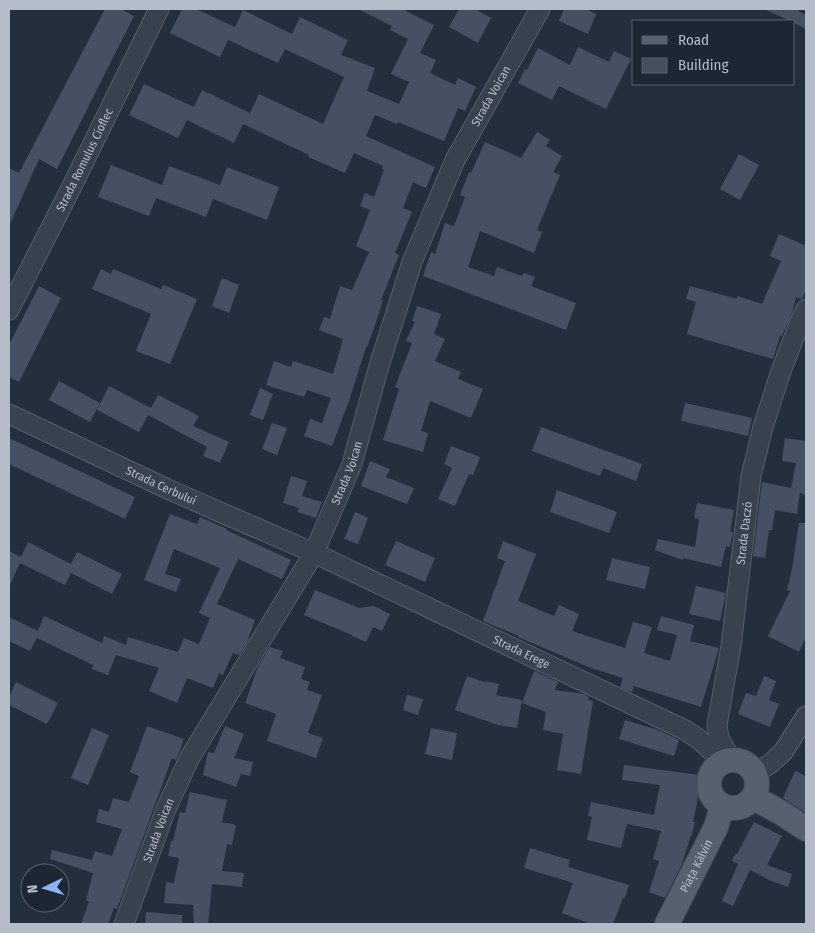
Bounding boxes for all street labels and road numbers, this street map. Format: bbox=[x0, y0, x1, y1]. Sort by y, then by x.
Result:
street label: Strada Voican bbox=[468, 63, 514, 129]
street label: Strada Romulus Cioflec bbox=[53, 106, 116, 214]
street label: Strada Voican bbox=[328, 440, 365, 507]
street label: Strada Cerbului bbox=[124, 463, 198, 508]
street label: Strada Daczó bbox=[734, 501, 755, 566]
street label: Strada Erege bbox=[491, 632, 552, 672]
street label: Strada Voican bbox=[140, 796, 177, 864]
street label: Piața Kálvin bbox=[677, 837, 716, 895]

